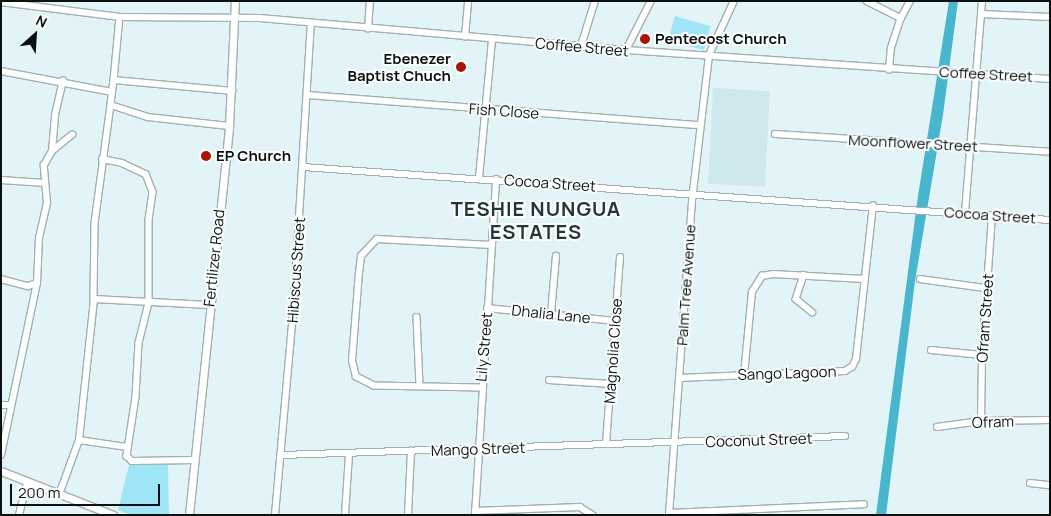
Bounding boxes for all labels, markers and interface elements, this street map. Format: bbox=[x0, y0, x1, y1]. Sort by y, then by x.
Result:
north arrow bbox=[10, 10, 60, 60]
text: N bbox=[33, 10, 50, 32]
place label: Pentecost Church bbox=[655, 30, 787, 48]
marker: Pentecost Church bbox=[639, 33, 651, 45]
street label: Coffee Street bbox=[534, 34, 630, 60]
place label: Ebenezer Baptist Chuch bbox=[347, 49, 451, 84]
marker: Ebenezer Baptist Chuch bbox=[455, 61, 467, 73]
street label: Coffee Street bbox=[939, 63, 1033, 85]
street label: Fish Close bbox=[468, 100, 540, 122]
street label: Moonflower Street bbox=[848, 131, 978, 155]
place label: EP Church bbox=[216, 147, 291, 165]
marker: EP Church bbox=[200, 150, 212, 162]
street label: Cocoa Street bbox=[504, 171, 596, 195]
district label: TESHIE NUNGUA ESTATES bbox=[449, 197, 623, 244]
street label: Cocoa Street bbox=[944, 203, 1036, 227]
street label: Fertilizer Road bbox=[200, 208, 228, 308]
street label: Hibiscus Street bbox=[283, 216, 309, 324]
street label: Palm Tree Avenue bbox=[673, 224, 699, 346]
street label: Ofram Street bbox=[973, 273, 997, 363]
street label: Magnolia Close bbox=[600, 298, 626, 404]
street label: Dhalia Lane bbox=[511, 301, 591, 327]
street label: Lily Street bbox=[472, 312, 496, 382]
street label: Sango Lagoon bbox=[737, 362, 837, 384]
street label: Ofram bbox=[972, 412, 1014, 432]
street label: Coconut Street bbox=[705, 429, 813, 451]
street label: Mango Street bbox=[430, 438, 526, 460]
scale bar bbox=[12, 474, 162, 506]
text: 200 m bbox=[18, 482, 61, 503]

